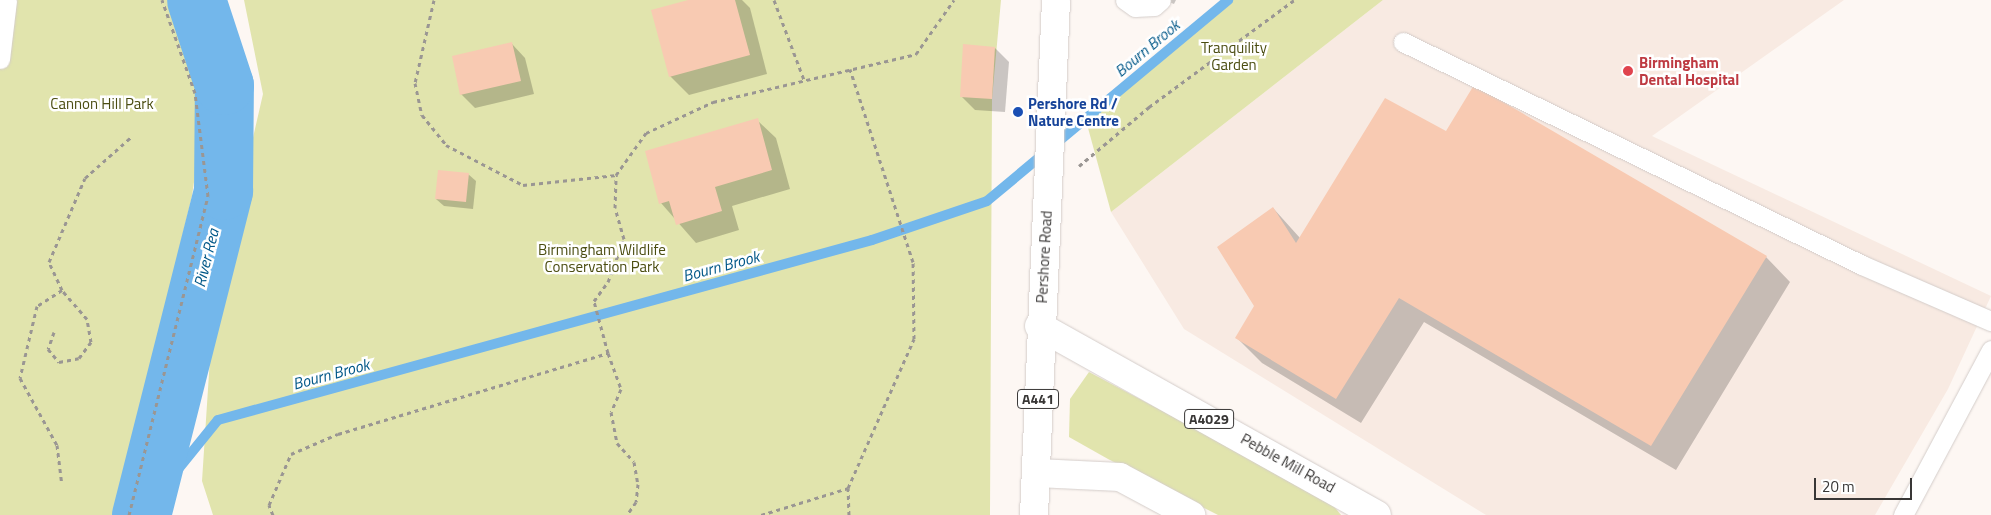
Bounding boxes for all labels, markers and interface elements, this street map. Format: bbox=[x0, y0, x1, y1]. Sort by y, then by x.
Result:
water label: Bourn Brook bbox=[1111, 15, 1183, 81]
park label: Tranquility Garden bbox=[1201, 38, 1267, 73]
place label: Birmingham Dental Hospital bbox=[1639, 53, 1739, 88]
marker: Birmingham Dental Hospital bbox=[1621, 64, 1635, 78]
place label: Pershore Rd / Nature Centre bbox=[1028, 94, 1119, 129]
park label: Cannon Hill Park bbox=[50, 95, 154, 113]
marker: Pershore Rd / Nature Centre bbox=[1012, 106, 1024, 118]
street label: Pershore Road bbox=[1033, 210, 1055, 304]
water label: River Rea bbox=[189, 227, 223, 289]
park label: Birmingham Wildlife Conservation Park bbox=[538, 240, 666, 275]
water label: Bourn Brook bbox=[681, 247, 761, 285]
water label: Bourn Brook bbox=[291, 355, 371, 393]
road number: A441 bbox=[1017, 388, 1059, 410]
road number: A4029 bbox=[1184, 408, 1234, 430]
street label: Pebble Mill Road bbox=[1238, 430, 1338, 496]
scale bar bbox=[1816, 468, 1914, 500]
text: 20 m bbox=[1822, 475, 1855, 498]

